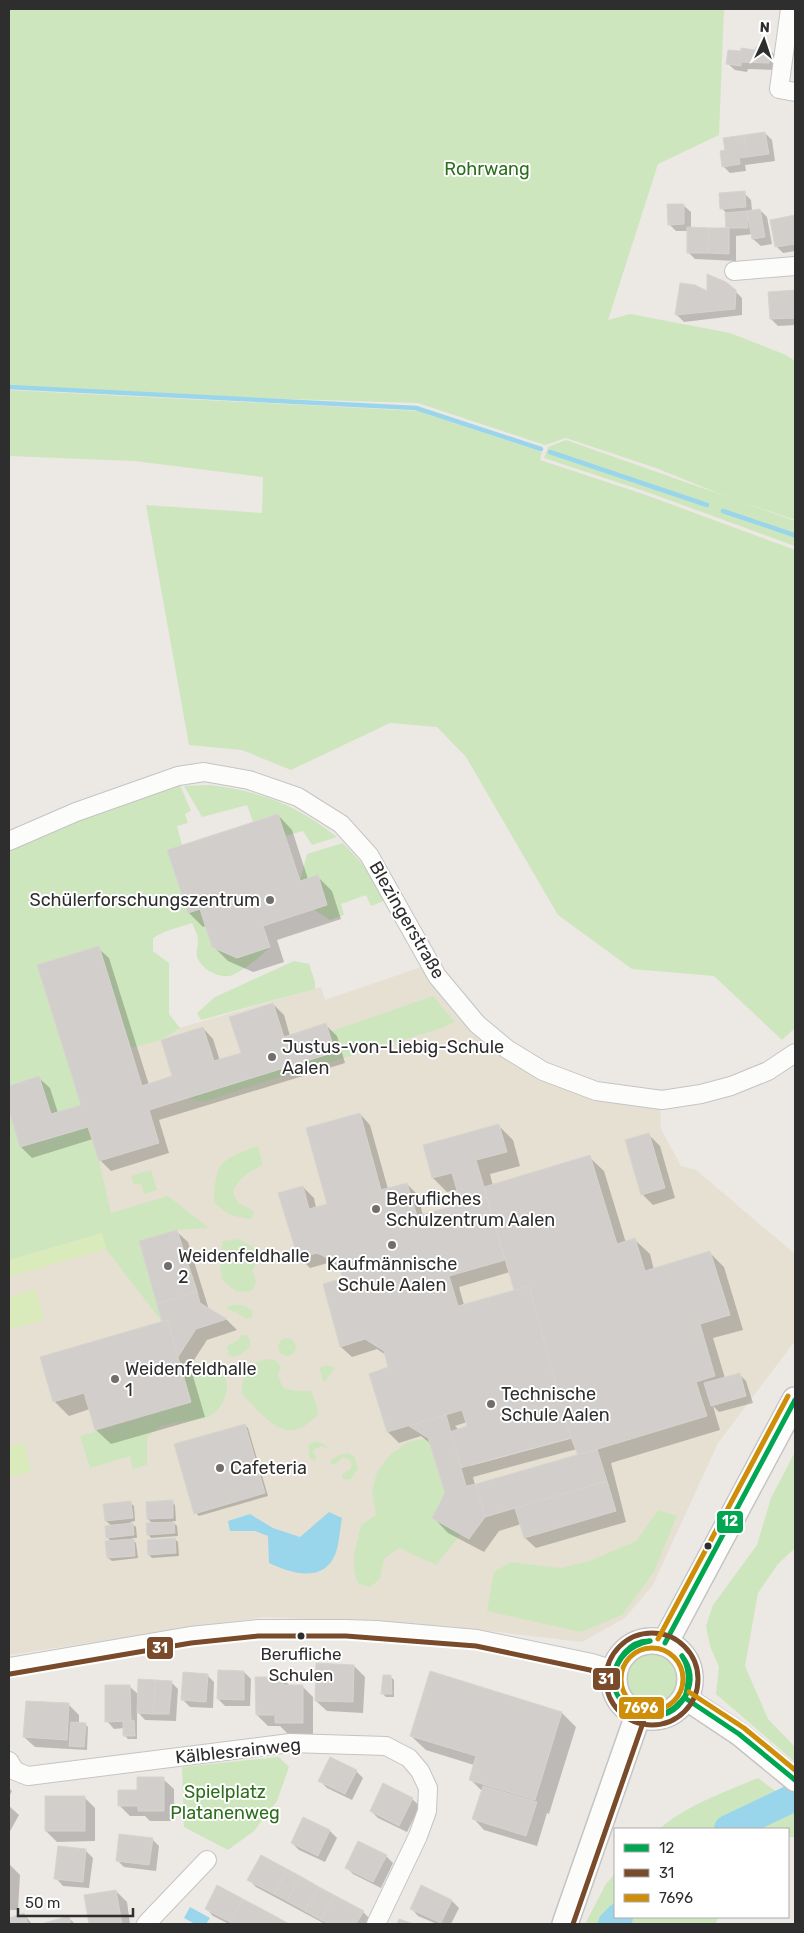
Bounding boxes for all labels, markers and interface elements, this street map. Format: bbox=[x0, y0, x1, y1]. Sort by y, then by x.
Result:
north arrow bbox=[739, 15, 789, 65]
text: N bbox=[759, 19, 770, 36]
park label: Rohrwang bbox=[444, 158, 530, 180]
street label: Blezingerstraße bbox=[364, 857, 450, 983]
place label: Schülerforschungszentrum bbox=[29, 889, 260, 911]
marker: Schülerforschungszentrum bbox=[264, 894, 276, 906]
place label: Justus-von-Liebig-Schule Aalen bbox=[282, 1036, 504, 1079]
marker: Justus-von-Liebig-Schule Aalen bbox=[266, 1051, 278, 1063]
place label: Berufliches Schulzentrum Aalen bbox=[386, 1188, 555, 1231]
marker: Berufliches Schulzentrum Aalen bbox=[370, 1203, 382, 1215]
marker: Kaufmännische Schule Aalen bbox=[386, 1239, 398, 1251]
place label: Weidenfeldhalle 2 bbox=[178, 1245, 310, 1288]
place label: Kaufmännische Schule Aalen bbox=[327, 1253, 457, 1296]
marker: Weidenfeldhalle 2 bbox=[162, 1260, 174, 1272]
place label: Weidenfeldhalle 1 bbox=[125, 1358, 257, 1401]
marker: Weidenfeldhalle 1 bbox=[109, 1373, 121, 1385]
place label: Technische Schule Aalen bbox=[501, 1383, 610, 1426]
marker: Technische Schule Aalen bbox=[485, 1398, 497, 1410]
place label: Cafeteria bbox=[230, 1457, 307, 1479]
marker: Cafeteria bbox=[214, 1462, 226, 1474]
line badge: 12 bbox=[716, 1510, 744, 1534]
text: 12 bbox=[722, 1513, 738, 1530]
unlabelled marker bbox=[703, 1541, 713, 1551]
marker: Berufliche Schulen bbox=[296, 1631, 306, 1641]
line badge: 31 bbox=[146, 1636, 174, 1660]
text: 31 bbox=[152, 1640, 168, 1657]
place label: Berufliche Schulen bbox=[260, 1644, 342, 1685]
line badge: 31 bbox=[592, 1667, 621, 1691]
text: 31 bbox=[598, 1671, 614, 1688]
line badge: 7696 bbox=[618, 1696, 665, 1720]
text: 7696 bbox=[624, 1700, 658, 1717]
street label: Kälblesrainweg bbox=[174, 1733, 302, 1769]
park label: Spielplatz Platanenweg bbox=[170, 1781, 280, 1824]
legend bbox=[614, 1828, 789, 1918]
text: 12 bbox=[659, 1839, 674, 1857]
text: 31 bbox=[659, 1864, 674, 1882]
scale bar bbox=[18, 1886, 132, 1918]
text: 7696 bbox=[659, 1889, 693, 1907]
text: 50 m bbox=[25, 1894, 60, 1912]

